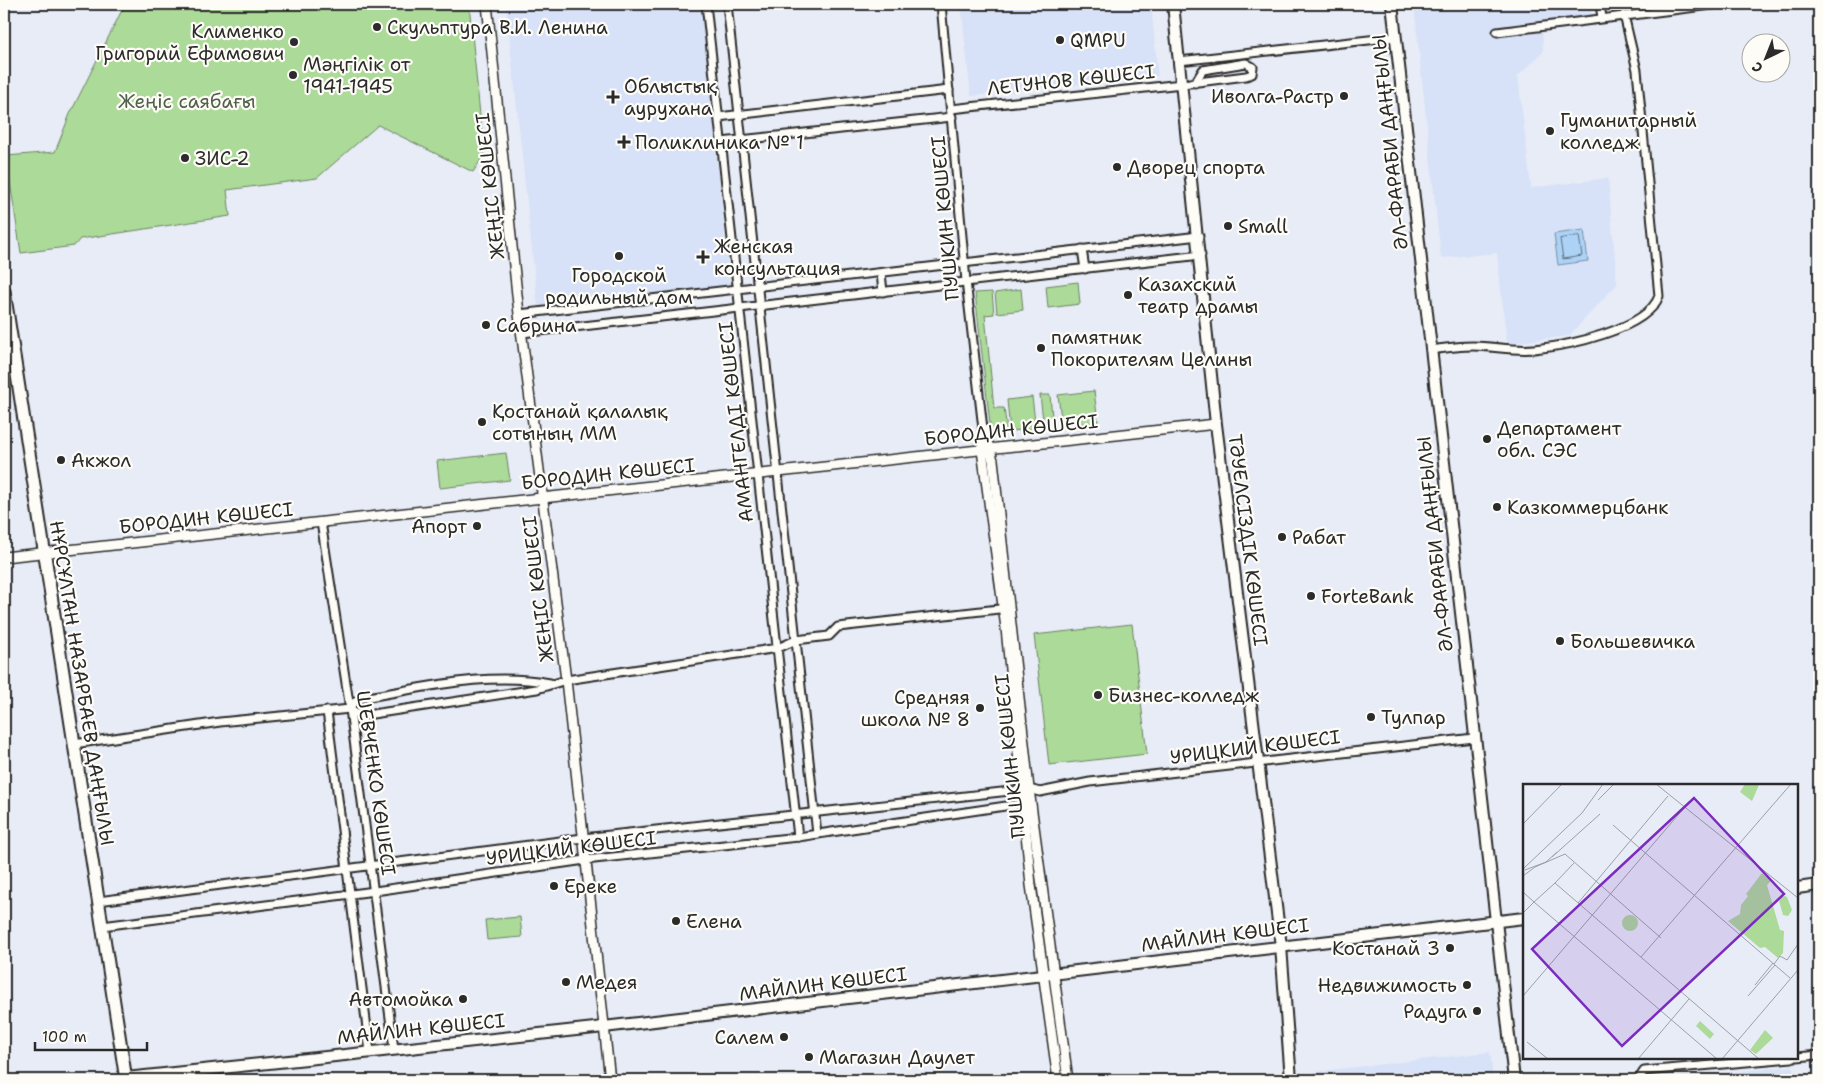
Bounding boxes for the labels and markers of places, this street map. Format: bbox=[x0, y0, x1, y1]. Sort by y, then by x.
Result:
place label: Скульптура В.И. Ленина bbox=[387, 15, 608, 40]
place label: Клименко Григорий Ефимович bbox=[95, 19, 284, 66]
marker: Скульптура В.И. Ленина bbox=[371, 21, 383, 33]
place label: QMPU bbox=[1070, 28, 1126, 53]
marker: QMPU bbox=[1054, 34, 1066, 46]
marker: Клименко Григорий Ефимович bbox=[288, 36, 300, 48]
place label: Мәңгілік от 1941-1945 bbox=[303, 52, 411, 99]
marker: Мәңгілік от 1941-1945 bbox=[287, 69, 299, 81]
place label: Облыстық аурухана bbox=[624, 74, 717, 121]
place label: Иволга-Растр bbox=[1211, 84, 1334, 109]
marker: Облыстық аурухана bbox=[606, 90, 620, 104]
marker: Иволга-Растр bbox=[1338, 90, 1350, 102]
place label: Гуманитарный колледж bbox=[1560, 108, 1697, 155]
marker: Гуманитарный колледж bbox=[1544, 125, 1556, 137]
place label: Поликлиника № 1 bbox=[635, 130, 804, 155]
marker: Поликлиника № 1 bbox=[617, 135, 631, 149]
place label: ЗИС-2 bbox=[195, 146, 250, 171]
marker: ЗИС-2 bbox=[179, 152, 191, 164]
place label: Дворец спорта bbox=[1127, 155, 1265, 180]
marker: Дворец спорта bbox=[1111, 161, 1123, 173]
place label: Small bbox=[1238, 214, 1288, 239]
marker: Small bbox=[1222, 220, 1234, 232]
place label: Женская консультация bbox=[714, 234, 841, 281]
marker: Городской родильный дом bbox=[613, 250, 625, 262]
marker: Женская консультация bbox=[696, 250, 710, 264]
place label: Городской родильный дом bbox=[545, 263, 693, 310]
place label: Казахский театр драмы bbox=[1138, 272, 1258, 319]
marker: Казахский театр драмы bbox=[1122, 289, 1134, 301]
place label: Сабрина bbox=[496, 313, 577, 338]
marker: Сабрина bbox=[480, 319, 492, 331]
place label: памятник Покорителям Целины bbox=[1051, 325, 1252, 372]
marker: памятник Покорителям Целины bbox=[1035, 342, 1047, 354]
place label: Қостанай қалалық сотының ММ bbox=[492, 399, 668, 446]
marker: Қостанай қалалық сотының ММ bbox=[476, 416, 488, 428]
place label: Департамент обл. СЭС bbox=[1497, 416, 1622, 463]
marker: Департамент обл. СЭС bbox=[1481, 433, 1493, 445]
place label: Акжол bbox=[71, 448, 132, 473]
marker: Акжол bbox=[55, 454, 67, 466]
place label: Казкоммерцбанк bbox=[1507, 495, 1668, 520]
marker: Казкоммерцбанк bbox=[1491, 501, 1503, 513]
place label: Апорт bbox=[411, 514, 467, 539]
marker: Апорт bbox=[471, 520, 483, 532]
place label: Рабат bbox=[1292, 525, 1346, 550]
marker: Рабат bbox=[1276, 531, 1288, 543]
place label: ForteBank bbox=[1321, 584, 1414, 609]
marker: ForteBank bbox=[1305, 590, 1317, 602]
place label: Большевичка bbox=[1570, 629, 1695, 654]
marker: Большевичка bbox=[1554, 635, 1566, 647]
place label: Бизнес-колледж bbox=[1108, 683, 1259, 708]
place label: Средняя школа № 8 bbox=[861, 685, 970, 732]
marker: Бизнес-колледж bbox=[1092, 689, 1104, 701]
marker: Средняя школа № 8 bbox=[974, 702, 986, 714]
place label: Тулпар bbox=[1381, 705, 1446, 730]
marker: Тулпар bbox=[1365, 711, 1377, 723]
place label: Ереке bbox=[564, 874, 617, 899]
marker: Ереке bbox=[548, 880, 560, 892]
place label: Елена bbox=[686, 909, 742, 934]
marker: Елена bbox=[670, 915, 682, 927]
place label: Костанай 3 bbox=[1332, 936, 1440, 961]
marker: Костанай 3 bbox=[1444, 942, 1456, 954]
place label: Медея bbox=[576, 970, 638, 995]
place label: Недвижимость bbox=[1318, 973, 1457, 998]
marker: Медея bbox=[560, 976, 572, 988]
marker: Недвижимость bbox=[1461, 979, 1473, 991]
place label: Автомойка bbox=[348, 987, 453, 1012]
marker: Автомойка bbox=[457, 993, 469, 1005]
place label: Радуга bbox=[1403, 999, 1467, 1024]
marker: Радуга bbox=[1471, 1005, 1483, 1017]
place label: Салем bbox=[715, 1025, 774, 1050]
marker: Салем bbox=[778, 1031, 790, 1043]
place label: Магазин Даулет bbox=[819, 1045, 975, 1070]
marker: Магазин Даулет bbox=[803, 1051, 815, 1063]

